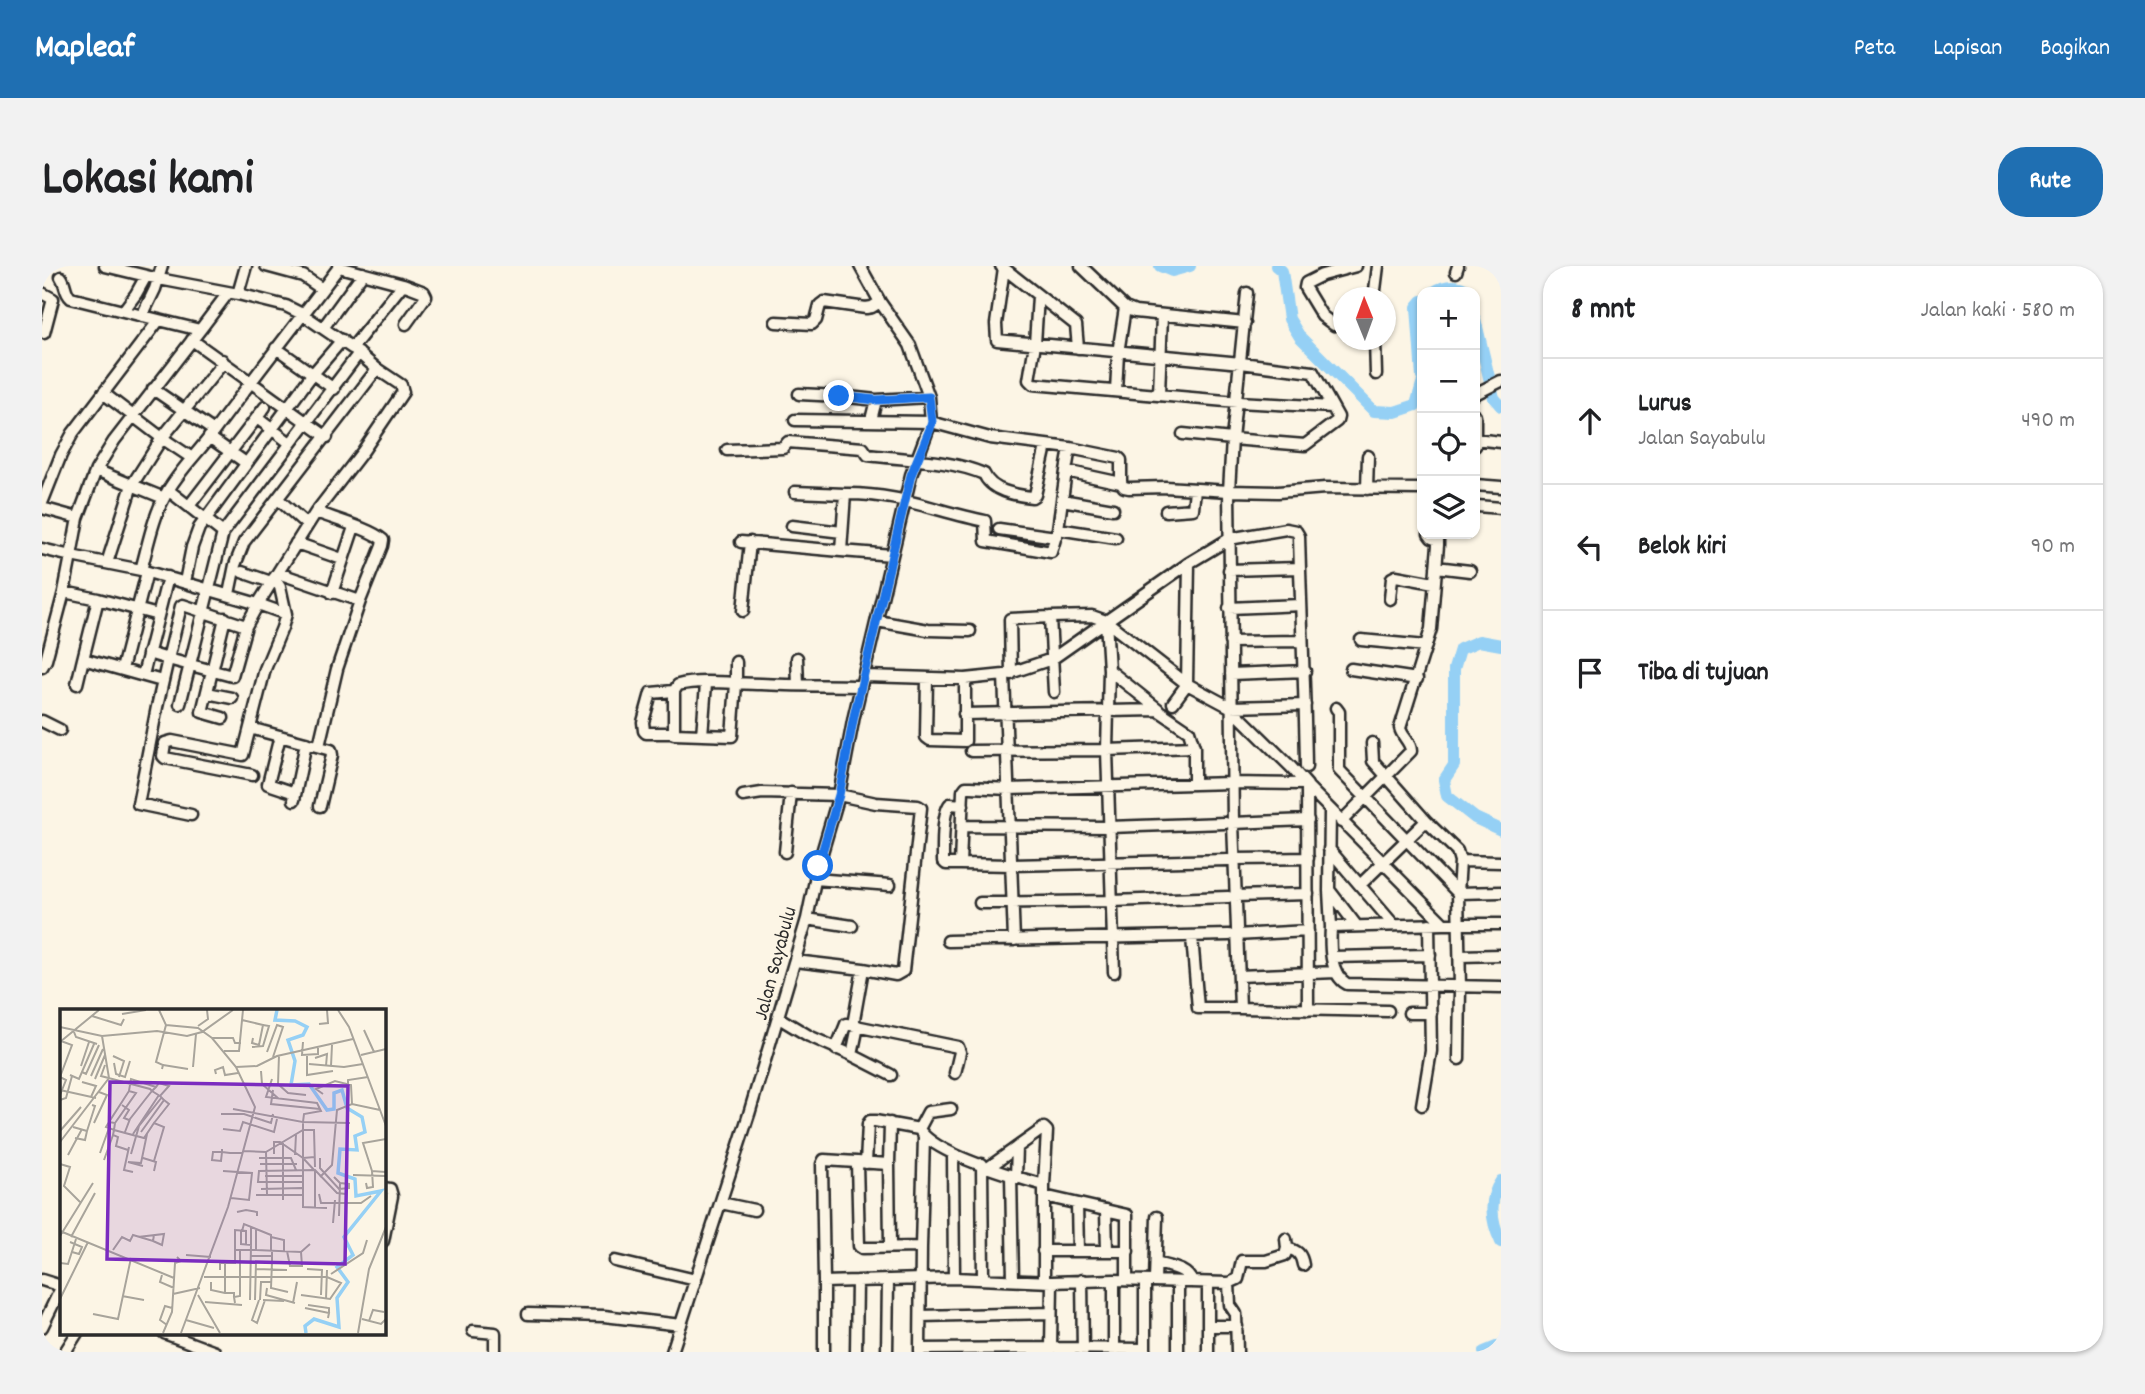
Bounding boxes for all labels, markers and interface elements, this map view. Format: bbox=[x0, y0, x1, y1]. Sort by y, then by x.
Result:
text: Mapleaf bbox=[35, 26, 135, 73]
text: Peta bbox=[1854, 32, 1895, 66]
text: Lapisan bbox=[1933, 32, 2002, 66]
text: Bagikan bbox=[2040, 32, 2110, 66]
text: Lokasi kami bbox=[42, 147, 253, 217]
button: Rute bbox=[1998, 147, 2103, 217]
north arrow bbox=[1333, 287, 1396, 350]
map controls bbox=[1417, 287, 1480, 539]
button: + bbox=[1417, 287, 1480, 350]
text: 8 mnt bbox=[1571, 290, 1635, 333]
text: Jalan kaki · 580 m bbox=[1921, 295, 2075, 328]
button: − bbox=[1417, 350, 1480, 413]
route end bbox=[823, 380, 854, 411]
text: Lurus bbox=[1638, 386, 1692, 423]
icon: ahead bbox=[1571, 402, 1609, 440]
text: 490 m bbox=[2021, 405, 2075, 438]
button: locate bbox=[1417, 413, 1480, 476]
text: Jalan Sayabulu bbox=[1638, 423, 1766, 456]
button: layers bbox=[1417, 476, 1480, 539]
icon: left bbox=[1571, 528, 1609, 566]
text: Belok kiri bbox=[1638, 529, 1726, 566]
text: 90 m bbox=[2031, 531, 2075, 564]
icon: arrive bbox=[1571, 654, 1609, 692]
text: Tiba di tujuan bbox=[1638, 655, 1769, 692]
route start bbox=[802, 850, 833, 881]
street label: Jalan Sayabulu bbox=[747, 904, 806, 1024]
inset map bbox=[60, 1009, 385, 1334]

